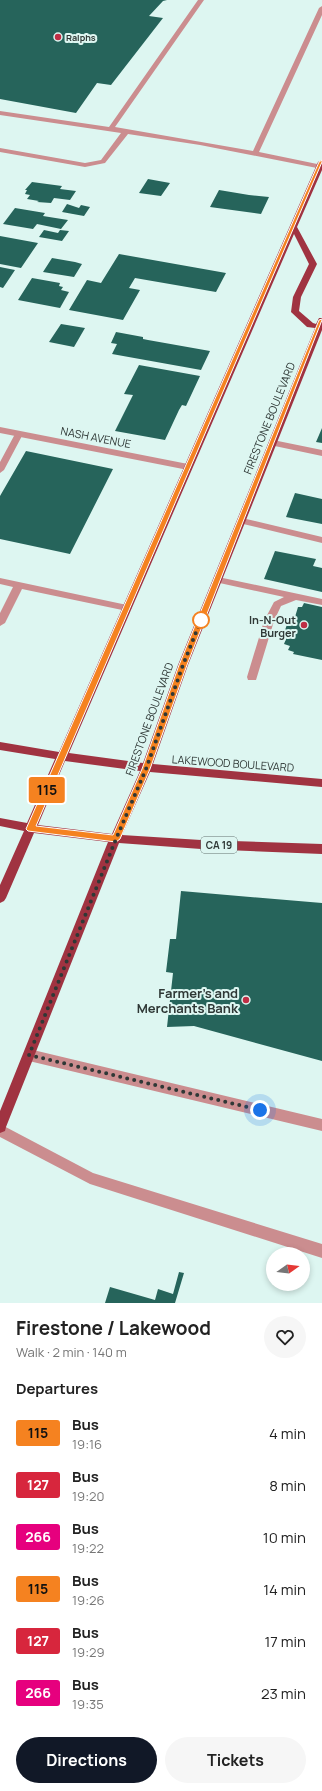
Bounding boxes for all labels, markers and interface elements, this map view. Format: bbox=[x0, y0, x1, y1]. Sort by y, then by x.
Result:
place label: Ralphs bbox=[66, 31, 96, 44]
marker: Ralphs bbox=[53, 32, 63, 42]
street label: FIRESTONE BOULEVARD bbox=[240, 360, 298, 476]
street label: NASH AVENUE bbox=[60, 423, 132, 451]
unlabelled marker bbox=[192, 611, 210, 629]
place label: In-N-Out Burger bbox=[249, 612, 297, 640]
marker: In-N-Out Burger bbox=[299, 620, 309, 630]
street label: FIRESTONE BOULEVARD bbox=[121, 660, 177, 778]
street label: LAKEWOOD BOULEVARD bbox=[171, 751, 295, 775]
line badge: 115 bbox=[24, 777, 70, 803]
text: 115 bbox=[37, 780, 57, 799]
road number: CA 19 bbox=[201, 837, 237, 853]
place label: Farmer's and Merchants Bank bbox=[137, 984, 239, 1017]
marker: Farmer's and Merchants Bank bbox=[241, 995, 251, 1005]
your location bbox=[250, 1100, 270, 1120]
north arrow bbox=[266, 1247, 310, 1291]
map controls bbox=[266, 1247, 310, 1291]
text: Firestone / Lakewood bbox=[16, 1315, 211, 1341]
button: heart bbox=[264, 1316, 306, 1358]
text: Walk · 2 min · 140 m bbox=[16, 1343, 127, 1361]
text: Departures bbox=[16, 1378, 98, 1399]
text: Bus bbox=[72, 1414, 99, 1435]
text: 115 bbox=[28, 1423, 48, 1442]
text: 4 min bbox=[269, 1423, 306, 1444]
text: 19:16 bbox=[72, 1435, 102, 1453]
text: Bus bbox=[72, 1466, 99, 1487]
text: 127 bbox=[27, 1475, 49, 1494]
text: 8 min bbox=[269, 1475, 306, 1496]
text: 19:20 bbox=[72, 1487, 104, 1505]
text: Bus bbox=[72, 1518, 99, 1539]
text: 266 bbox=[25, 1527, 51, 1546]
text: 10 min bbox=[263, 1527, 306, 1548]
text: 19:22 bbox=[72, 1539, 104, 1557]
text: Bus bbox=[72, 1570, 99, 1591]
text: 115 bbox=[28, 1579, 48, 1598]
text: 14 min bbox=[263, 1579, 306, 1600]
text: 19:26 bbox=[72, 1591, 105, 1609]
text: Bus bbox=[72, 1622, 99, 1643]
text: 127 bbox=[27, 1631, 49, 1650]
text: 17 min bbox=[264, 1631, 306, 1652]
text: 19:29 bbox=[72, 1643, 105, 1661]
text: Bus bbox=[72, 1674, 99, 1695]
text: 266 bbox=[25, 1683, 51, 1702]
text: 23 min bbox=[261, 1683, 306, 1704]
text: 19:35 bbox=[72, 1695, 104, 1713]
button: Directions bbox=[16, 1737, 157, 1783]
button: Tickets bbox=[165, 1737, 306, 1783]

